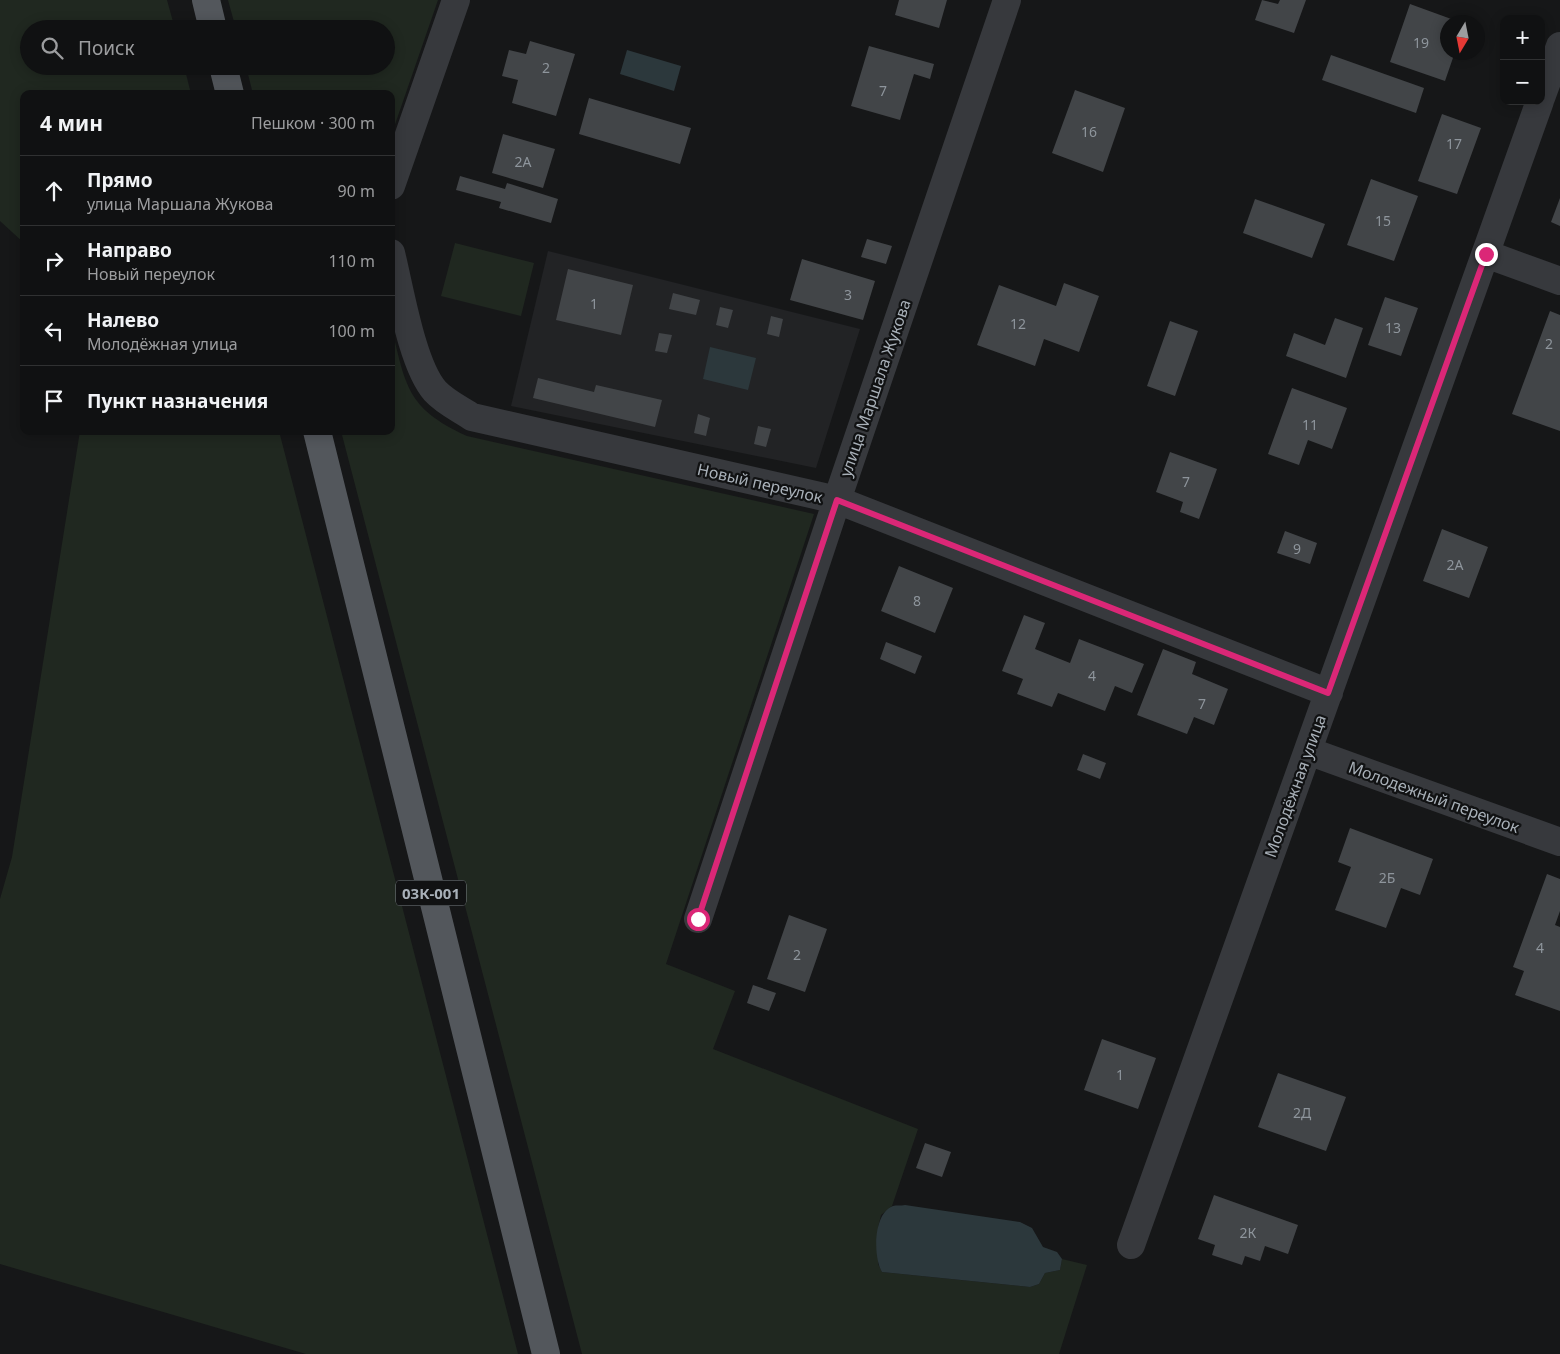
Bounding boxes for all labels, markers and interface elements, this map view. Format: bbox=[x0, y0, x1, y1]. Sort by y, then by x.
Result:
north arrow bbox=[1440, 15, 1485, 60]
map controls bbox=[1500, 15, 1545, 105]
button: + bbox=[1500, 15, 1545, 60]
search box bbox=[20, 20, 395, 75]
house number: 19 bbox=[1413, 33, 1429, 52]
icon: search bbox=[38, 34, 66, 62]
text: Поиск bbox=[78, 35, 134, 61]
house number: 2 bbox=[542, 58, 550, 77]
button: − bbox=[1500, 60, 1545, 105]
house number: 7 bbox=[879, 81, 887, 100]
text: 4 мин bbox=[40, 109, 103, 137]
text: Пешком · 300 m bbox=[251, 112, 375, 134]
house number: 16 bbox=[1081, 122, 1097, 141]
house number: 17 bbox=[1446, 134, 1462, 153]
house number: 2А bbox=[515, 152, 532, 171]
text: Прямо bbox=[87, 167, 153, 193]
icon: ahead bbox=[40, 177, 68, 205]
text: 90 m bbox=[338, 180, 375, 202]
text: улица Маршала Жукова bbox=[87, 193, 273, 215]
house number: 15 bbox=[1375, 211, 1391, 230]
text: Направо bbox=[87, 237, 172, 263]
route end bbox=[1475, 243, 1498, 266]
icon: right bbox=[40, 247, 68, 275]
text: 110 m bbox=[328, 250, 375, 272]
text: Новый переулок bbox=[87, 263, 215, 285]
house number: 3 bbox=[844, 285, 852, 304]
house number: 1 bbox=[590, 294, 598, 313]
street label: улица Маршала Жукова bbox=[834, 296, 916, 480]
text: Налево bbox=[87, 307, 159, 333]
house number: 12 bbox=[1010, 314, 1026, 333]
icon: left bbox=[40, 317, 68, 345]
house number: 13 bbox=[1385, 318, 1401, 337]
text: 100 m bbox=[328, 320, 375, 342]
text: Молодёжная улица bbox=[87, 333, 238, 355]
house number: 2 bbox=[1545, 334, 1553, 353]
icon: arrive bbox=[40, 387, 68, 415]
text: Пункт назначения bbox=[87, 388, 268, 414]
house number: 11 bbox=[1302, 415, 1318, 434]
street label: Новый переулок bbox=[695, 458, 825, 508]
house number: 7 bbox=[1182, 472, 1190, 491]
house number: 9 bbox=[1293, 539, 1301, 558]
house number: 2А bbox=[1447, 555, 1464, 574]
house number: 8 bbox=[913, 591, 921, 610]
house number: 4 bbox=[1088, 666, 1096, 685]
house number: 7 bbox=[1198, 694, 1206, 713]
street label: Молодёжная улица bbox=[1259, 711, 1331, 861]
street label: Молодежный переулок bbox=[1345, 756, 1523, 838]
house number: 2Б bbox=[1379, 868, 1395, 887]
road number: 03К-001 bbox=[396, 880, 466, 906]
route start bbox=[687, 908, 710, 931]
house number: 4 bbox=[1536, 938, 1544, 957]
house number: 2 bbox=[793, 945, 801, 964]
house number: 1 bbox=[1116, 1065, 1124, 1084]
house number: 2Д bbox=[1293, 1103, 1312, 1122]
house number: 2К bbox=[1240, 1223, 1257, 1242]

